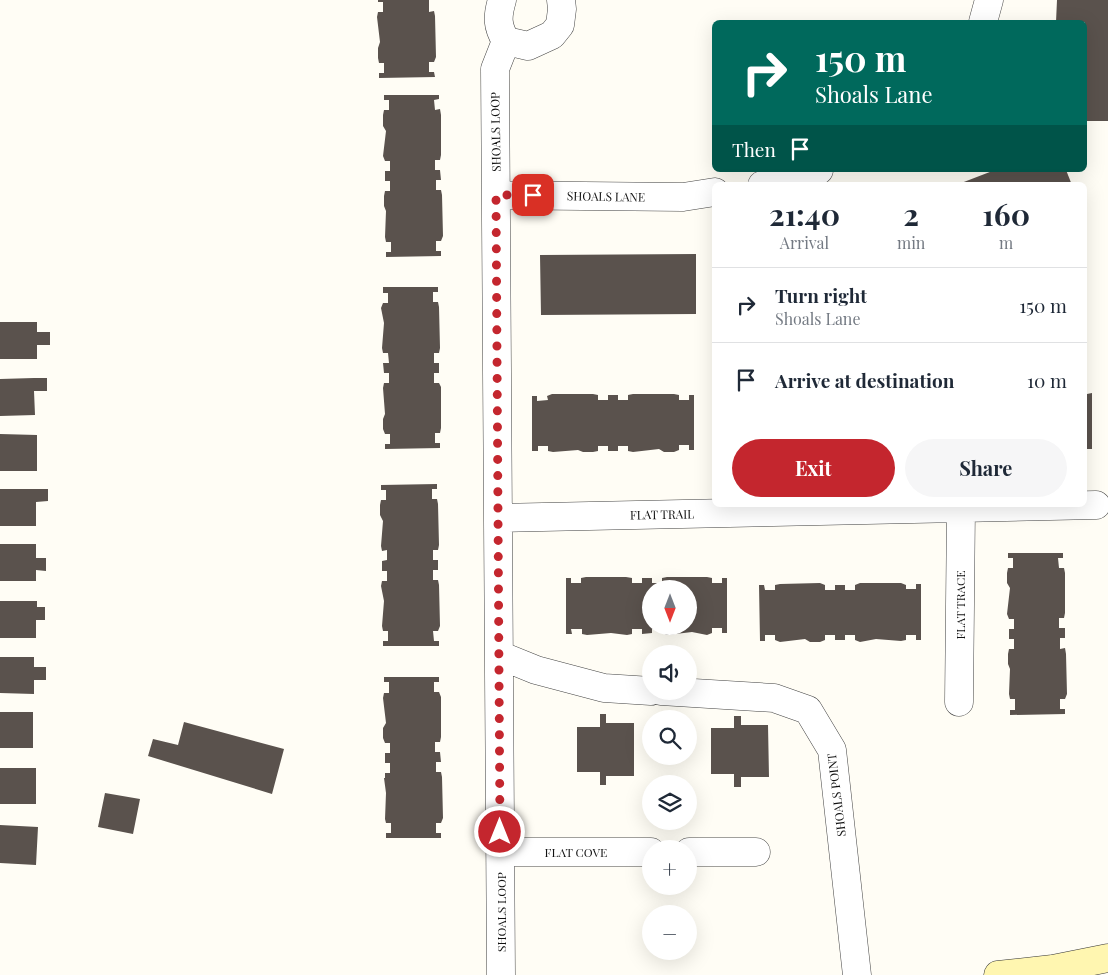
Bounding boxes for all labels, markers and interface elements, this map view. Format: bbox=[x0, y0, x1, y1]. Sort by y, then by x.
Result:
text: 150 m bbox=[815, 34, 906, 81]
icon: right bbox=[732, 40, 797, 105]
text: Shoals Lane bbox=[815, 79, 933, 109]
street label: SHOALS LOOP bbox=[486, 92, 504, 172]
icon: arrive bbox=[786, 135, 814, 163]
text: Then bbox=[732, 136, 776, 162]
pin bbox=[512, 174, 554, 216]
icon: arrive bbox=[519, 181, 547, 209]
street label: SHOALS LANE bbox=[567, 187, 645, 205]
text: 21:40 bbox=[769, 194, 840, 234]
text: 2 bbox=[903, 194, 919, 234]
text: 160 bbox=[982, 194, 1030, 234]
text: Arrival bbox=[780, 232, 829, 253]
text: min bbox=[897, 232, 925, 253]
text: m bbox=[999, 232, 1013, 253]
text: Turn right bbox=[775, 282, 867, 308]
icon: right bbox=[732, 291, 760, 319]
text: 150 m bbox=[1019, 292, 1067, 318]
text: Shoals Lane bbox=[775, 308, 861, 329]
icon: arrive bbox=[732, 366, 760, 394]
text: Arrive at destination bbox=[775, 367, 955, 393]
text: 10 m bbox=[1027, 367, 1067, 393]
button: Exit bbox=[732, 439, 895, 497]
button: Share bbox=[905, 439, 1067, 497]
street label: FLAT TRAIL bbox=[630, 505, 694, 523]
street label: FLAT TRACE bbox=[952, 571, 968, 639]
north arrow bbox=[642, 580, 698, 635]
map controls bbox=[642, 580, 697, 960]
button: sound bbox=[642, 645, 697, 700]
button: search bbox=[642, 710, 697, 765]
street label: SHOALS POINT bbox=[823, 752, 849, 838]
button: layers bbox=[642, 775, 697, 830]
position arrow bbox=[473, 805, 525, 857]
button: + bbox=[642, 840, 697, 895]
street label: FLAT COVE bbox=[545, 844, 607, 860]
street label: SHOALS LOOP bbox=[493, 872, 509, 952]
button: − bbox=[642, 905, 697, 960]

